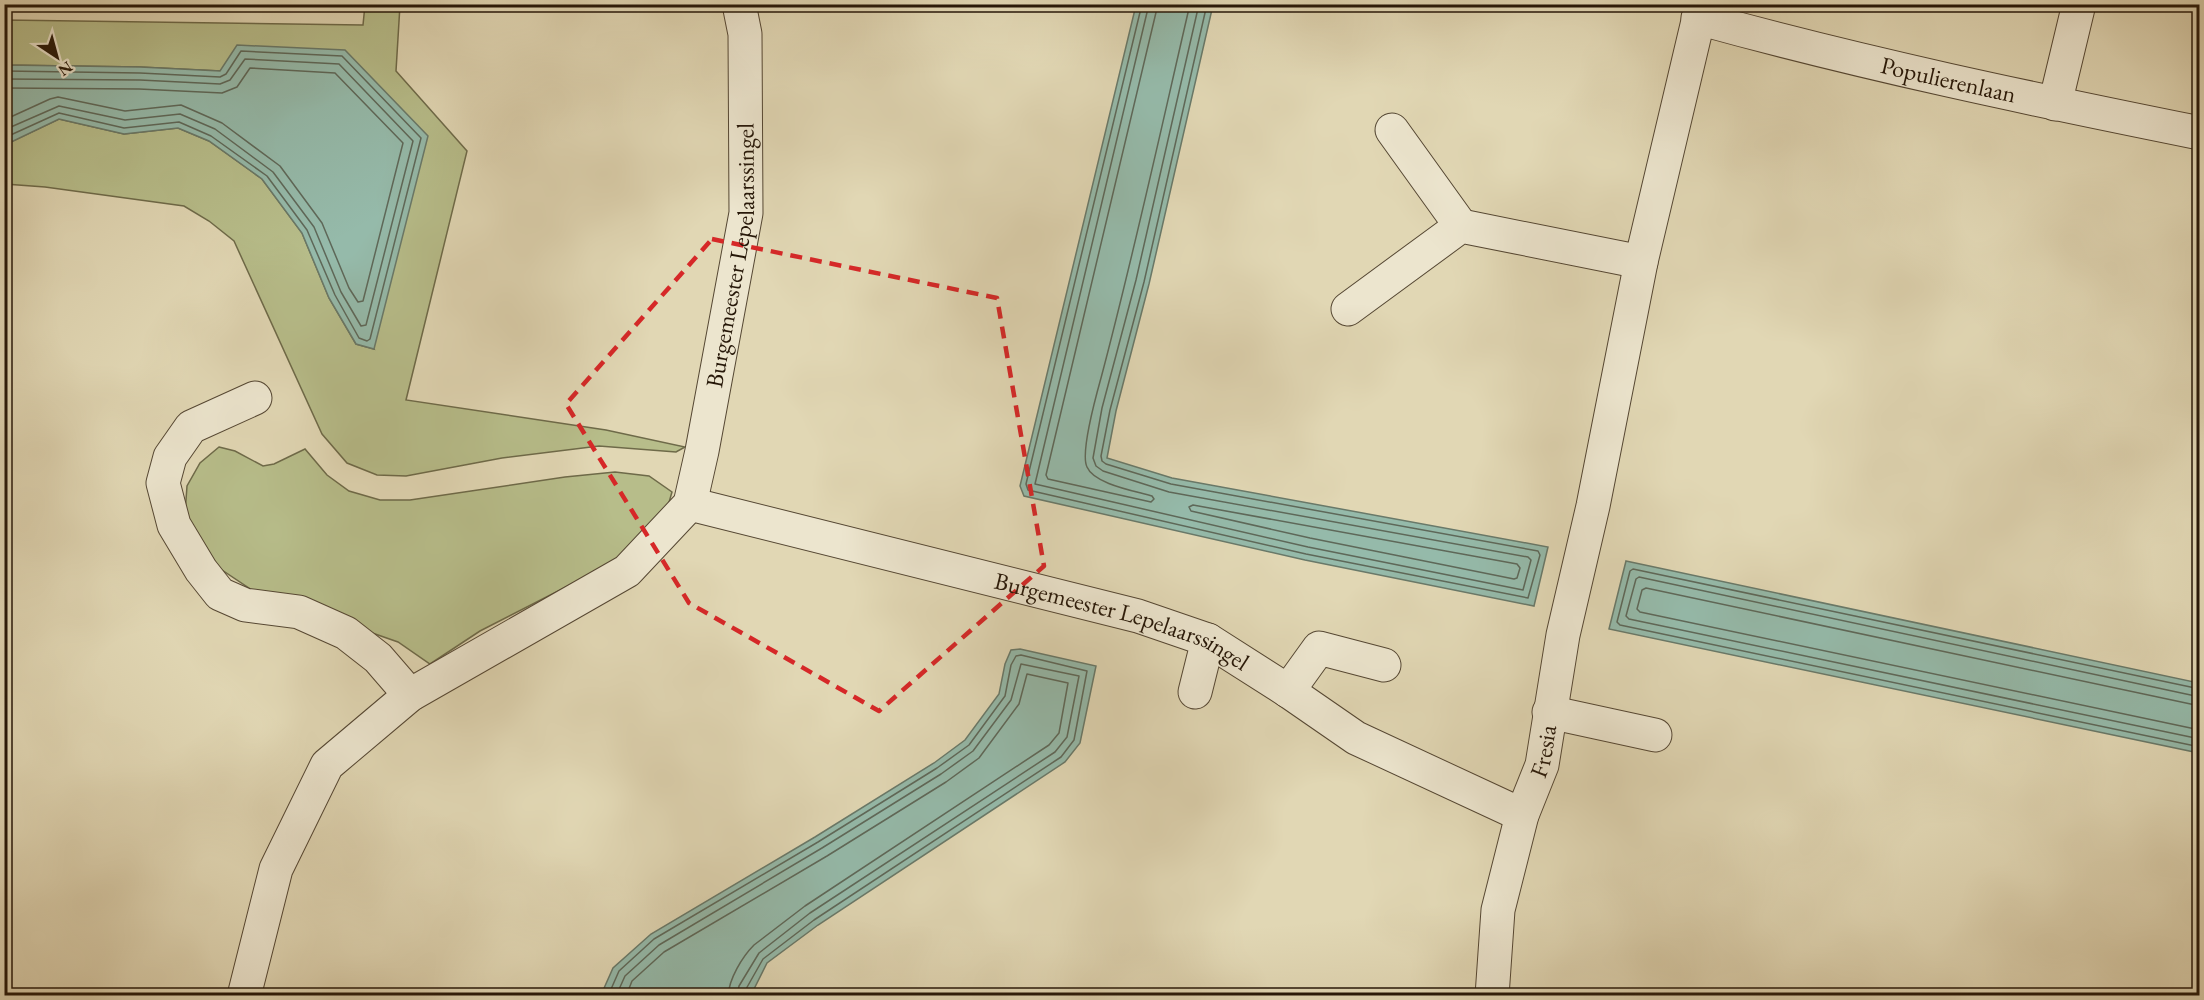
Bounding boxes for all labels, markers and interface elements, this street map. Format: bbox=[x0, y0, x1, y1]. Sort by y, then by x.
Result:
north arrow bbox=[27, 27, 87, 87]
street label: Populierenlaan bbox=[1878, 49, 2019, 110]
text: N bbox=[54, 56, 77, 81]
street label: Burgemeester Lepelaarssingel bbox=[698, 123, 761, 390]
street label: Burgemeester Lepelaarssingel bbox=[991, 565, 1255, 677]
street label: Fresia bbox=[1522, 722, 1563, 782]

